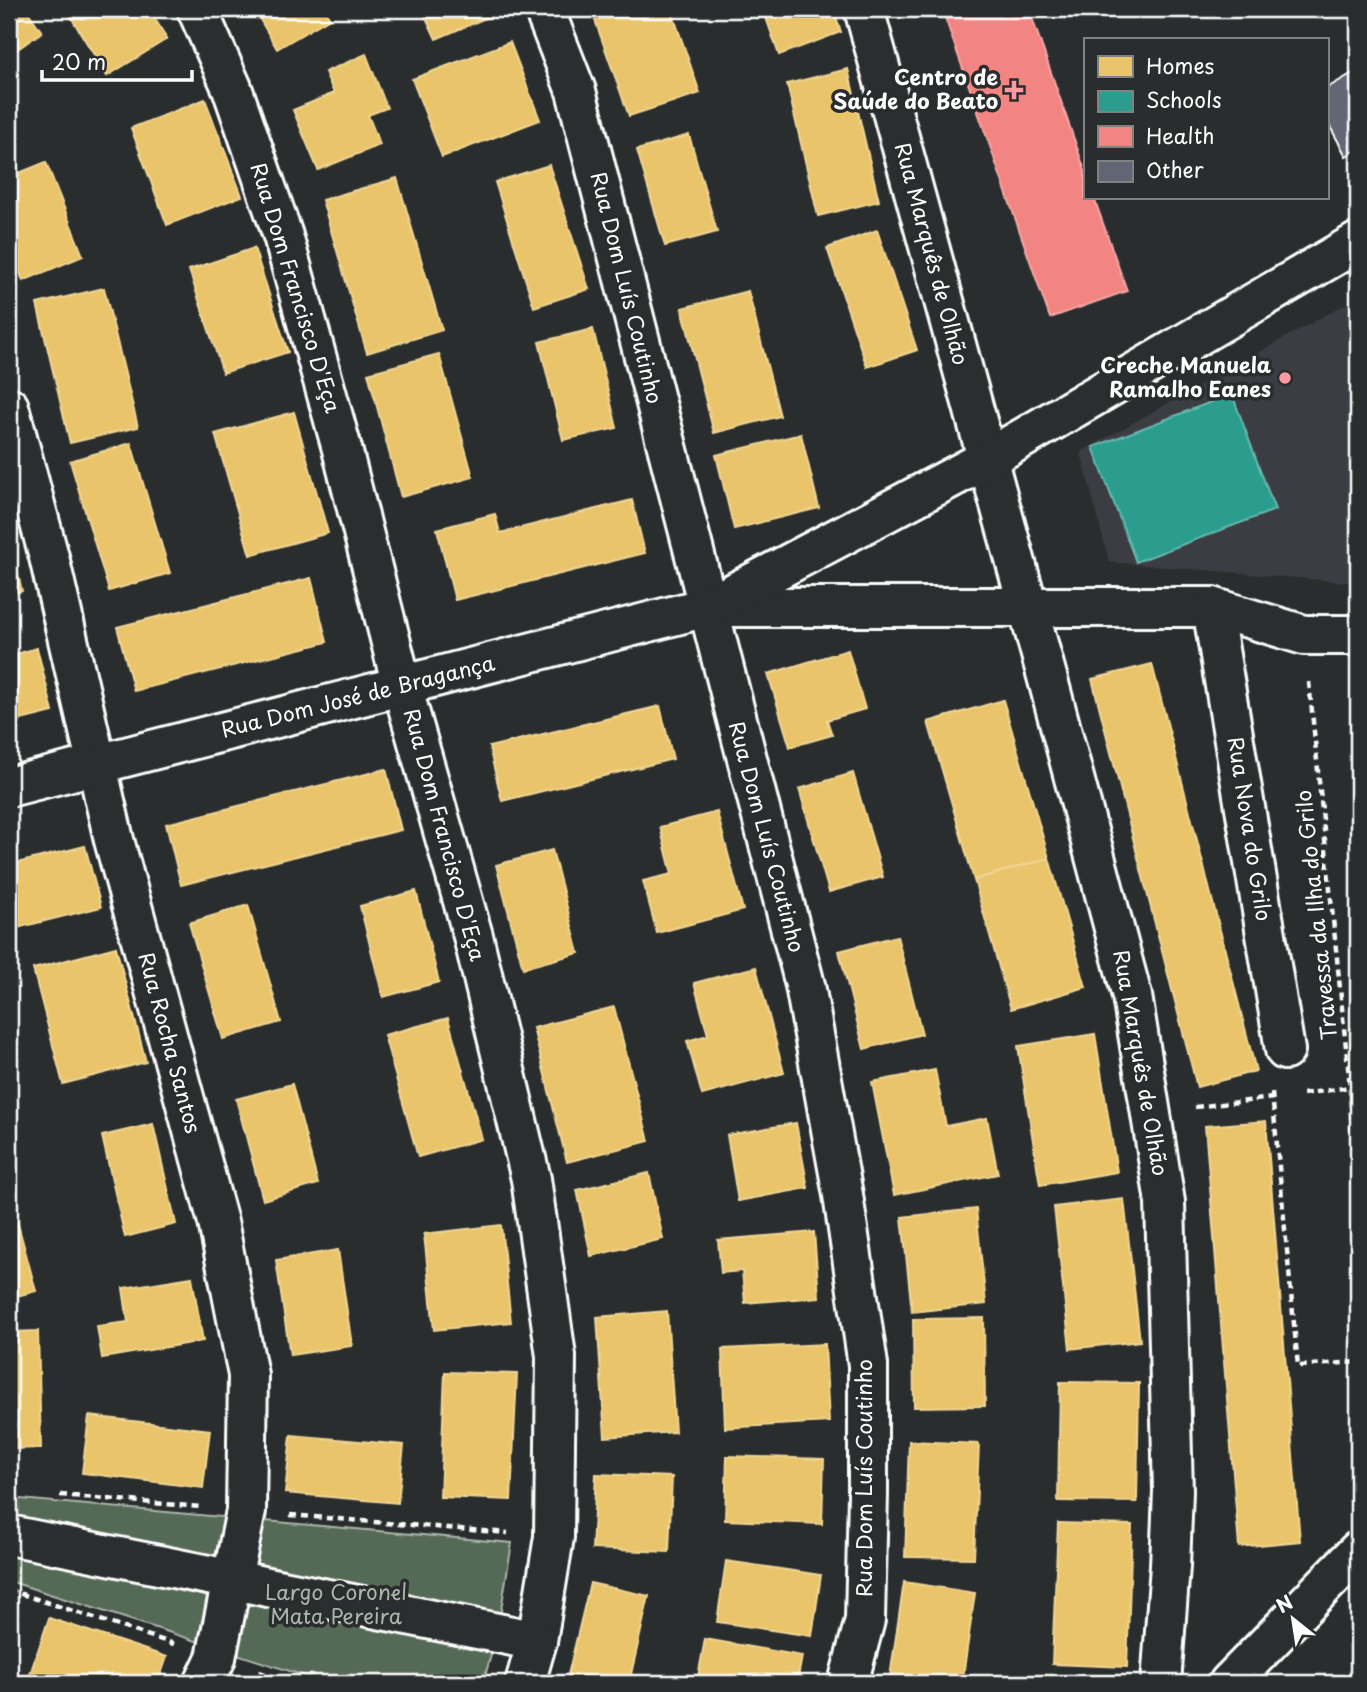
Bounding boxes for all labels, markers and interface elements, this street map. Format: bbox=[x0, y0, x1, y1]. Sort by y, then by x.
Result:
scale bar bbox=[42, 38, 192, 82]
legend bbox=[1084, 38, 1328, 200]
text: 20 m bbox=[52, 45, 106, 77]
text: Homes bbox=[1146, 49, 1214, 81]
place label: Centro de Saúde do Beato bbox=[833, 60, 998, 116]
marker: Centro de Saúde do Beato bbox=[1004, 80, 1024, 100]
text: Schools bbox=[1146, 83, 1222, 115]
text: Health bbox=[1146, 119, 1214, 151]
street label: Rua Marquês de Olhão bbox=[888, 139, 978, 368]
text: Other bbox=[1146, 153, 1204, 185]
street label: Rua Dom Francisco D'Eça bbox=[244, 158, 350, 416]
street label: Rua Dom Luís Coutinho bbox=[584, 168, 672, 407]
place label: Creche Manuela Ramalho Eanes bbox=[1100, 348, 1271, 404]
marker: Creche Manuela Ramalho Eanes bbox=[1277, 370, 1293, 386]
street label: Rua Dom José de Bragança bbox=[217, 646, 498, 745]
street label: Rua Dom Francisco D'Eça bbox=[397, 705, 495, 964]
street label: Rua Dom Luís Coutinho bbox=[722, 717, 814, 956]
street label: Rua Nova do Grilo bbox=[1221, 734, 1281, 923]
street label: Travessa da Ilha do Grilo bbox=[1286, 789, 1344, 1042]
street label: Rua Marquês de Olhão bbox=[1106, 947, 1178, 1178]
street label: Rua Rocha Santos bbox=[131, 949, 210, 1136]
street label: Rua Dom Luís Coutinho bbox=[847, 1359, 879, 1597]
park label: Largo Coronel Mata Pereira bbox=[265, 1575, 407, 1631]
north arrow bbox=[1258, 1584, 1328, 1654]
text: N bbox=[1270, 1588, 1298, 1619]

